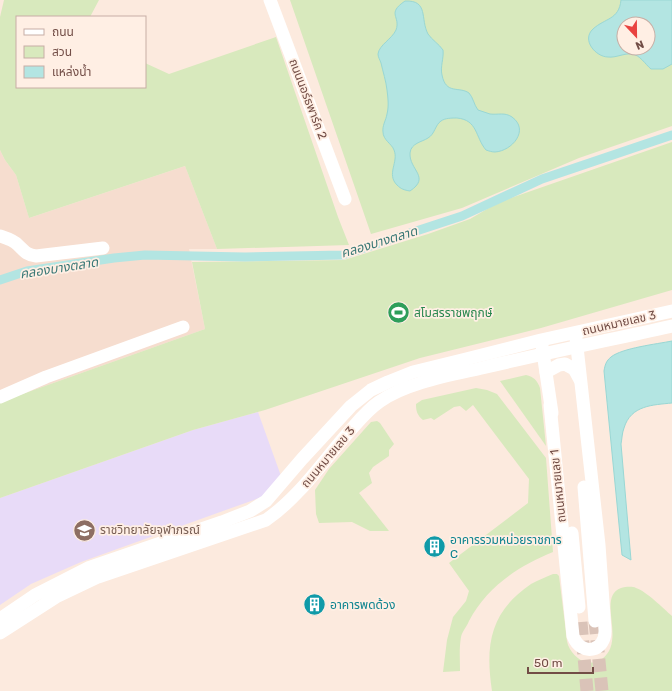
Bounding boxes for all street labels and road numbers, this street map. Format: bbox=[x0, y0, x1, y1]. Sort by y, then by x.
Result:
street label: ถนนนอร์ธพาร์ค 2 bbox=[286, 57, 330, 141]
street label: ถนนหมายเลข 3 bbox=[581, 308, 657, 338]
street label: ถนนหมายเลข 3 bbox=[298, 424, 358, 490]
street label: ถนนหมายเลข 1 bbox=[547, 449, 569, 523]

